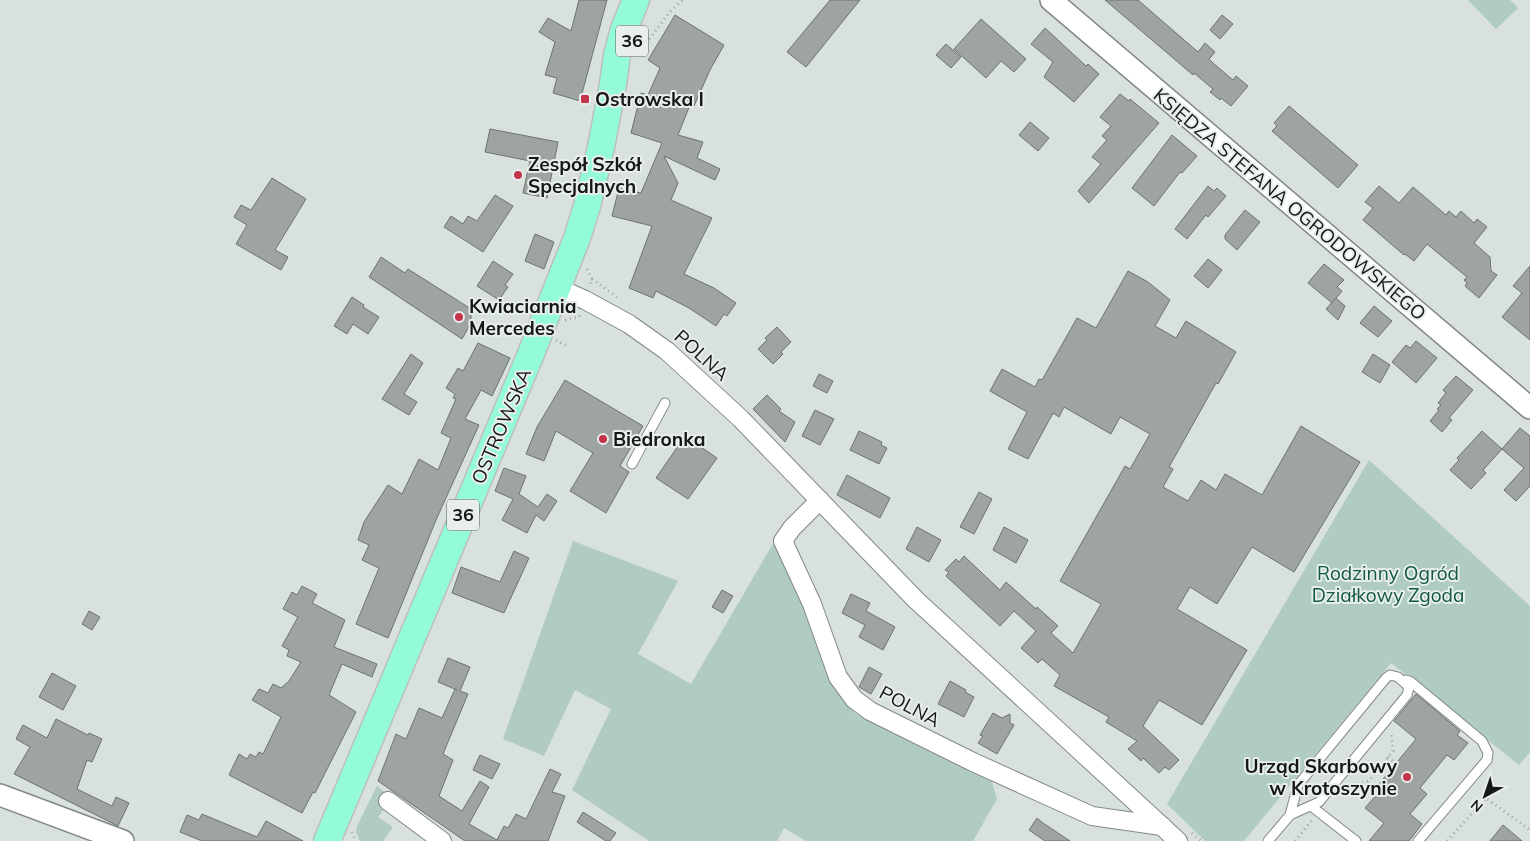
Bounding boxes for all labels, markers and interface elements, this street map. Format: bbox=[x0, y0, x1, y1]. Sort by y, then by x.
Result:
road number: 36 bbox=[616, 26, 648, 56]
street label: KSIĘDZA STEFANA OGRODOWSKIEGO bbox=[1149, 83, 1431, 325]
place label: Ostrowska I bbox=[595, 87, 704, 111]
marker: Ostrowska I bbox=[579, 93, 591, 105]
place label: Zespół Szkół Specjalnych bbox=[528, 152, 642, 198]
marker: Zespół Szkół Specjalnych bbox=[512, 169, 524, 181]
place label: Kwiaciarnia Mercedes bbox=[469, 294, 577, 340]
marker: Kwiaciarnia Mercedes bbox=[453, 311, 465, 323]
street label: POLNA bbox=[670, 324, 734, 386]
street label: OSTROWSKA bbox=[466, 365, 536, 487]
place label: Biedronka bbox=[613, 427, 705, 451]
marker: Biedronka bbox=[597, 433, 609, 445]
road number: 36 bbox=[447, 500, 479, 530]
park label: Rodzinny Ogród Działkowy Zgoda bbox=[1312, 561, 1464, 607]
street label: POLNA bbox=[875, 680, 945, 732]
place label: Urząd Skarbowy w Krotoszynie bbox=[1244, 754, 1398, 800]
marker: Urząd Skarbowy w Krotoszynie bbox=[1401, 771, 1413, 783]
north arrow bbox=[1460, 771, 1510, 821]
text: N bbox=[1467, 796, 1486, 816]

